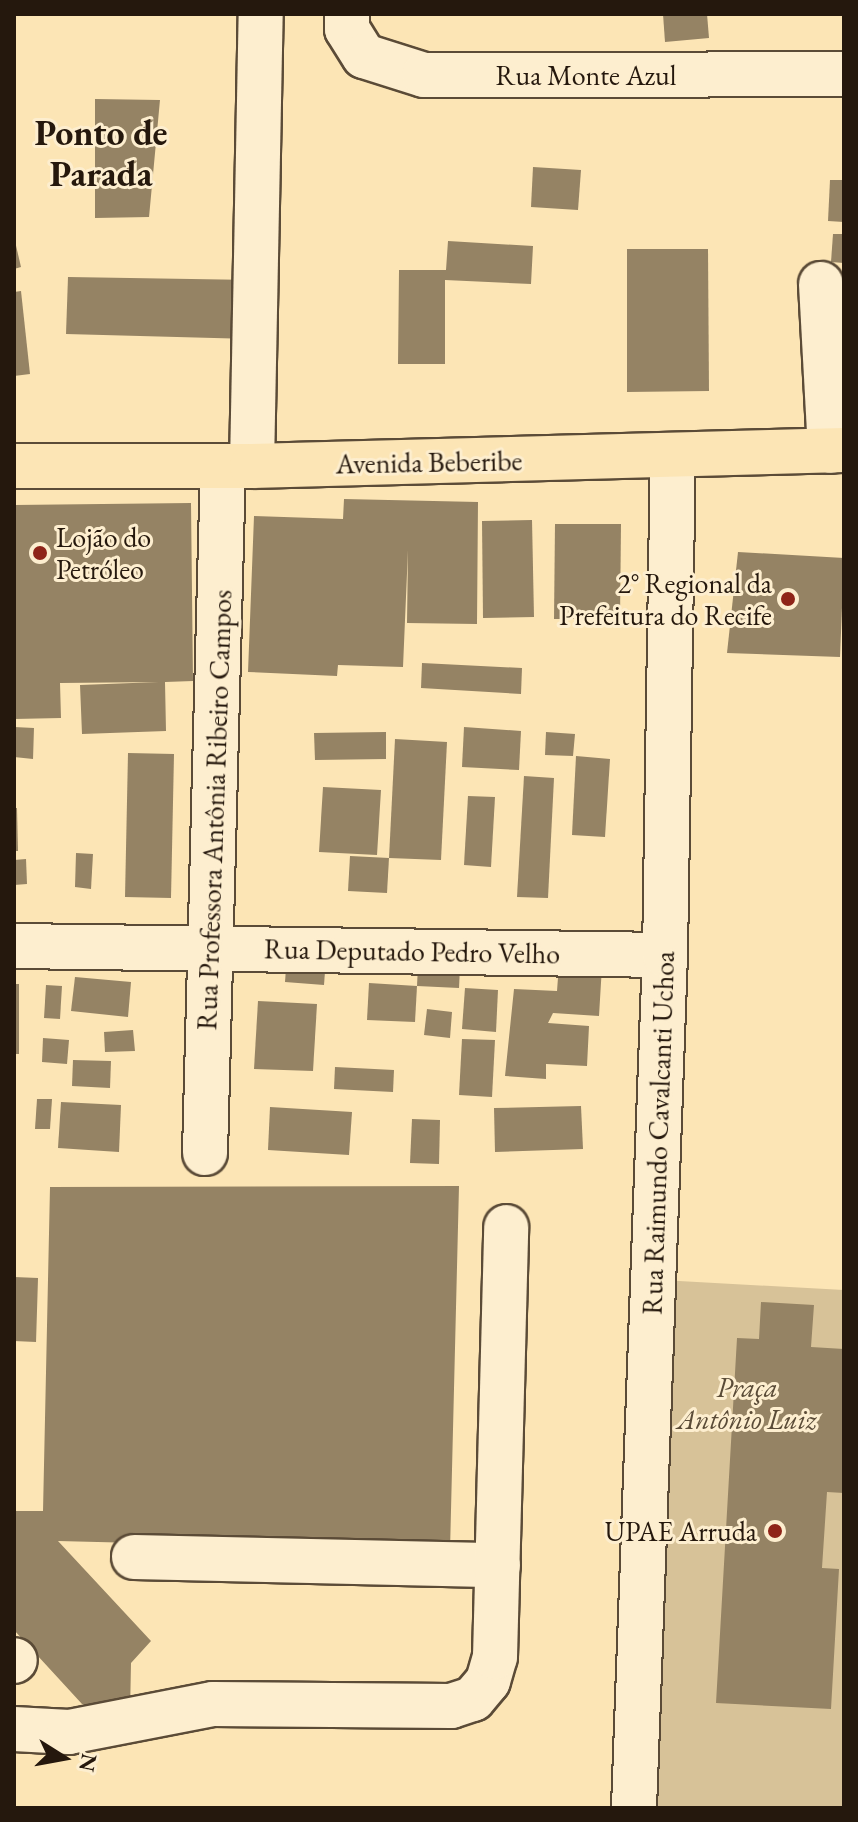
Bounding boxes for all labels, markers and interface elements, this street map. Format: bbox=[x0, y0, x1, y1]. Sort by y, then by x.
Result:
street label: Rua Monte Azul bbox=[496, 58, 676, 92]
district label: Ponto de Parada bbox=[34, 110, 168, 195]
street label: Avenida Beberibe bbox=[335, 444, 523, 480]
place label: Lojão do Petróleo bbox=[56, 520, 151, 586]
marker: Lojão do Petróleo bbox=[31, 544, 49, 562]
place label: 2° Regional da Prefeitura do Recife bbox=[559, 566, 772, 632]
street label: Rua Professora Antônia Ribeiro Campos bbox=[190, 589, 238, 1031]
marker: 2° Regional da Prefeitura do Recife bbox=[779, 590, 797, 608]
street label: Rua Deputado Pedro Velho bbox=[264, 932, 560, 970]
street label: Rua Raimundo Cavalcanti Uchoa bbox=[635, 951, 681, 1315]
park label: Praça Antônio Luiz bbox=[677, 1370, 817, 1436]
place label: UPAE Arruda bbox=[604, 1514, 757, 1548]
marker: UPAE Arruda bbox=[764, 1520, 786, 1542]
north arrow bbox=[24, 1718, 104, 1798]
text: N bbox=[72, 1751, 104, 1774]

